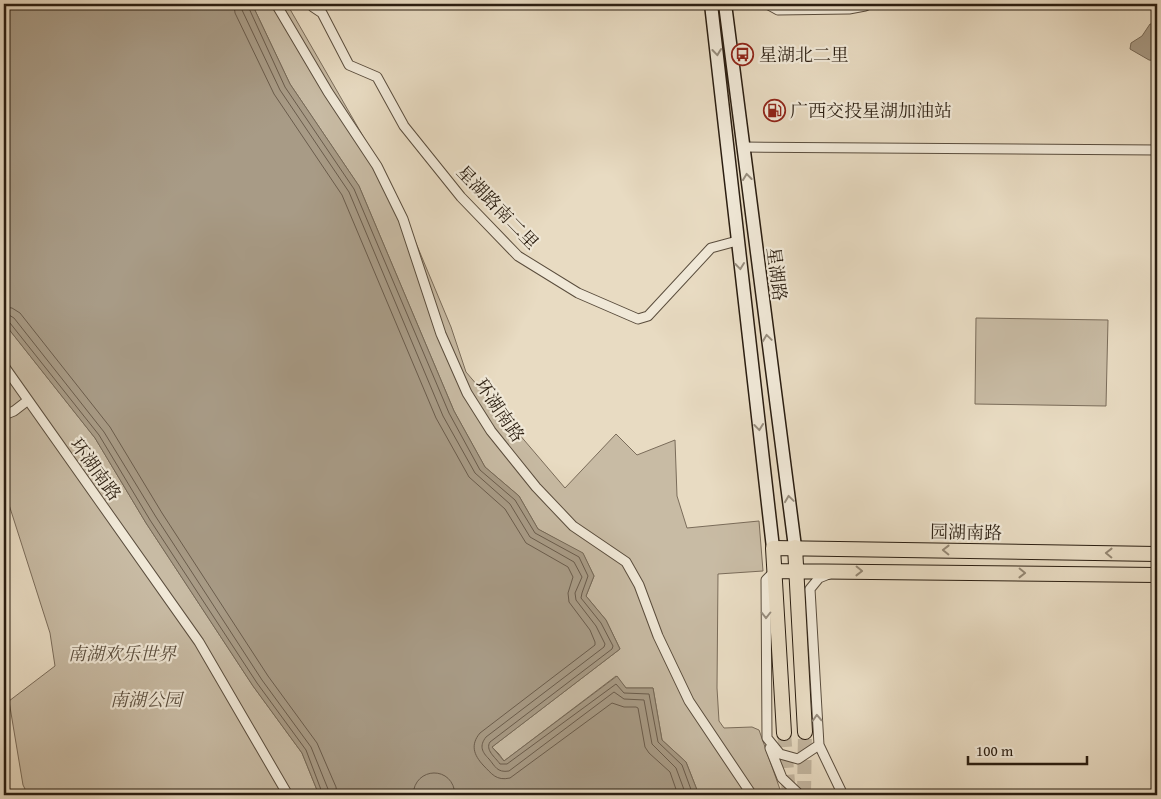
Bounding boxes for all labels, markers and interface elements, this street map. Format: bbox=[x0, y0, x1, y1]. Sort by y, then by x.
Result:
place label: 星湖北二里 bbox=[759, 41, 849, 68]
bus stop icon: 星湖北二里 bbox=[731, 42, 755, 66]
one-way arrow bbox=[711, 49, 722, 57]
place label: 广西交投星湖加油站 bbox=[790, 97, 952, 124]
fuel station icon: 广西交投星湖加油站 bbox=[762, 98, 786, 122]
street label: 星湖路南二里 bbox=[451, 159, 545, 255]
one-way arrow bbox=[742, 173, 753, 181]
street label: 星湖路 bbox=[760, 246, 794, 302]
one-way arrow bbox=[734, 262, 745, 270]
one-way arrow bbox=[763, 334, 773, 342]
street label: 环湖南路 bbox=[469, 373, 531, 447]
one-way arrow bbox=[753, 424, 764, 432]
street label: 环湖南路 bbox=[64, 432, 128, 506]
one-way arrow bbox=[784, 495, 795, 503]
street label: 园湖南路 bbox=[930, 518, 1002, 546]
one-way arrow bbox=[942, 545, 950, 555]
one-way arrow bbox=[1104, 548, 1112, 558]
one-way arrow bbox=[856, 566, 863, 576]
one-way arrow bbox=[1018, 568, 1026, 578]
one-way arrow bbox=[761, 612, 771, 620]
park label: 南湖欢乐世界 bbox=[68, 640, 177, 667]
park label: 南湖公园 bbox=[110, 686, 185, 713]
one-way arrow bbox=[812, 713, 823, 721]
scale bar bbox=[968, 734, 1087, 766]
text: 100 m bbox=[976, 740, 1014, 761]

